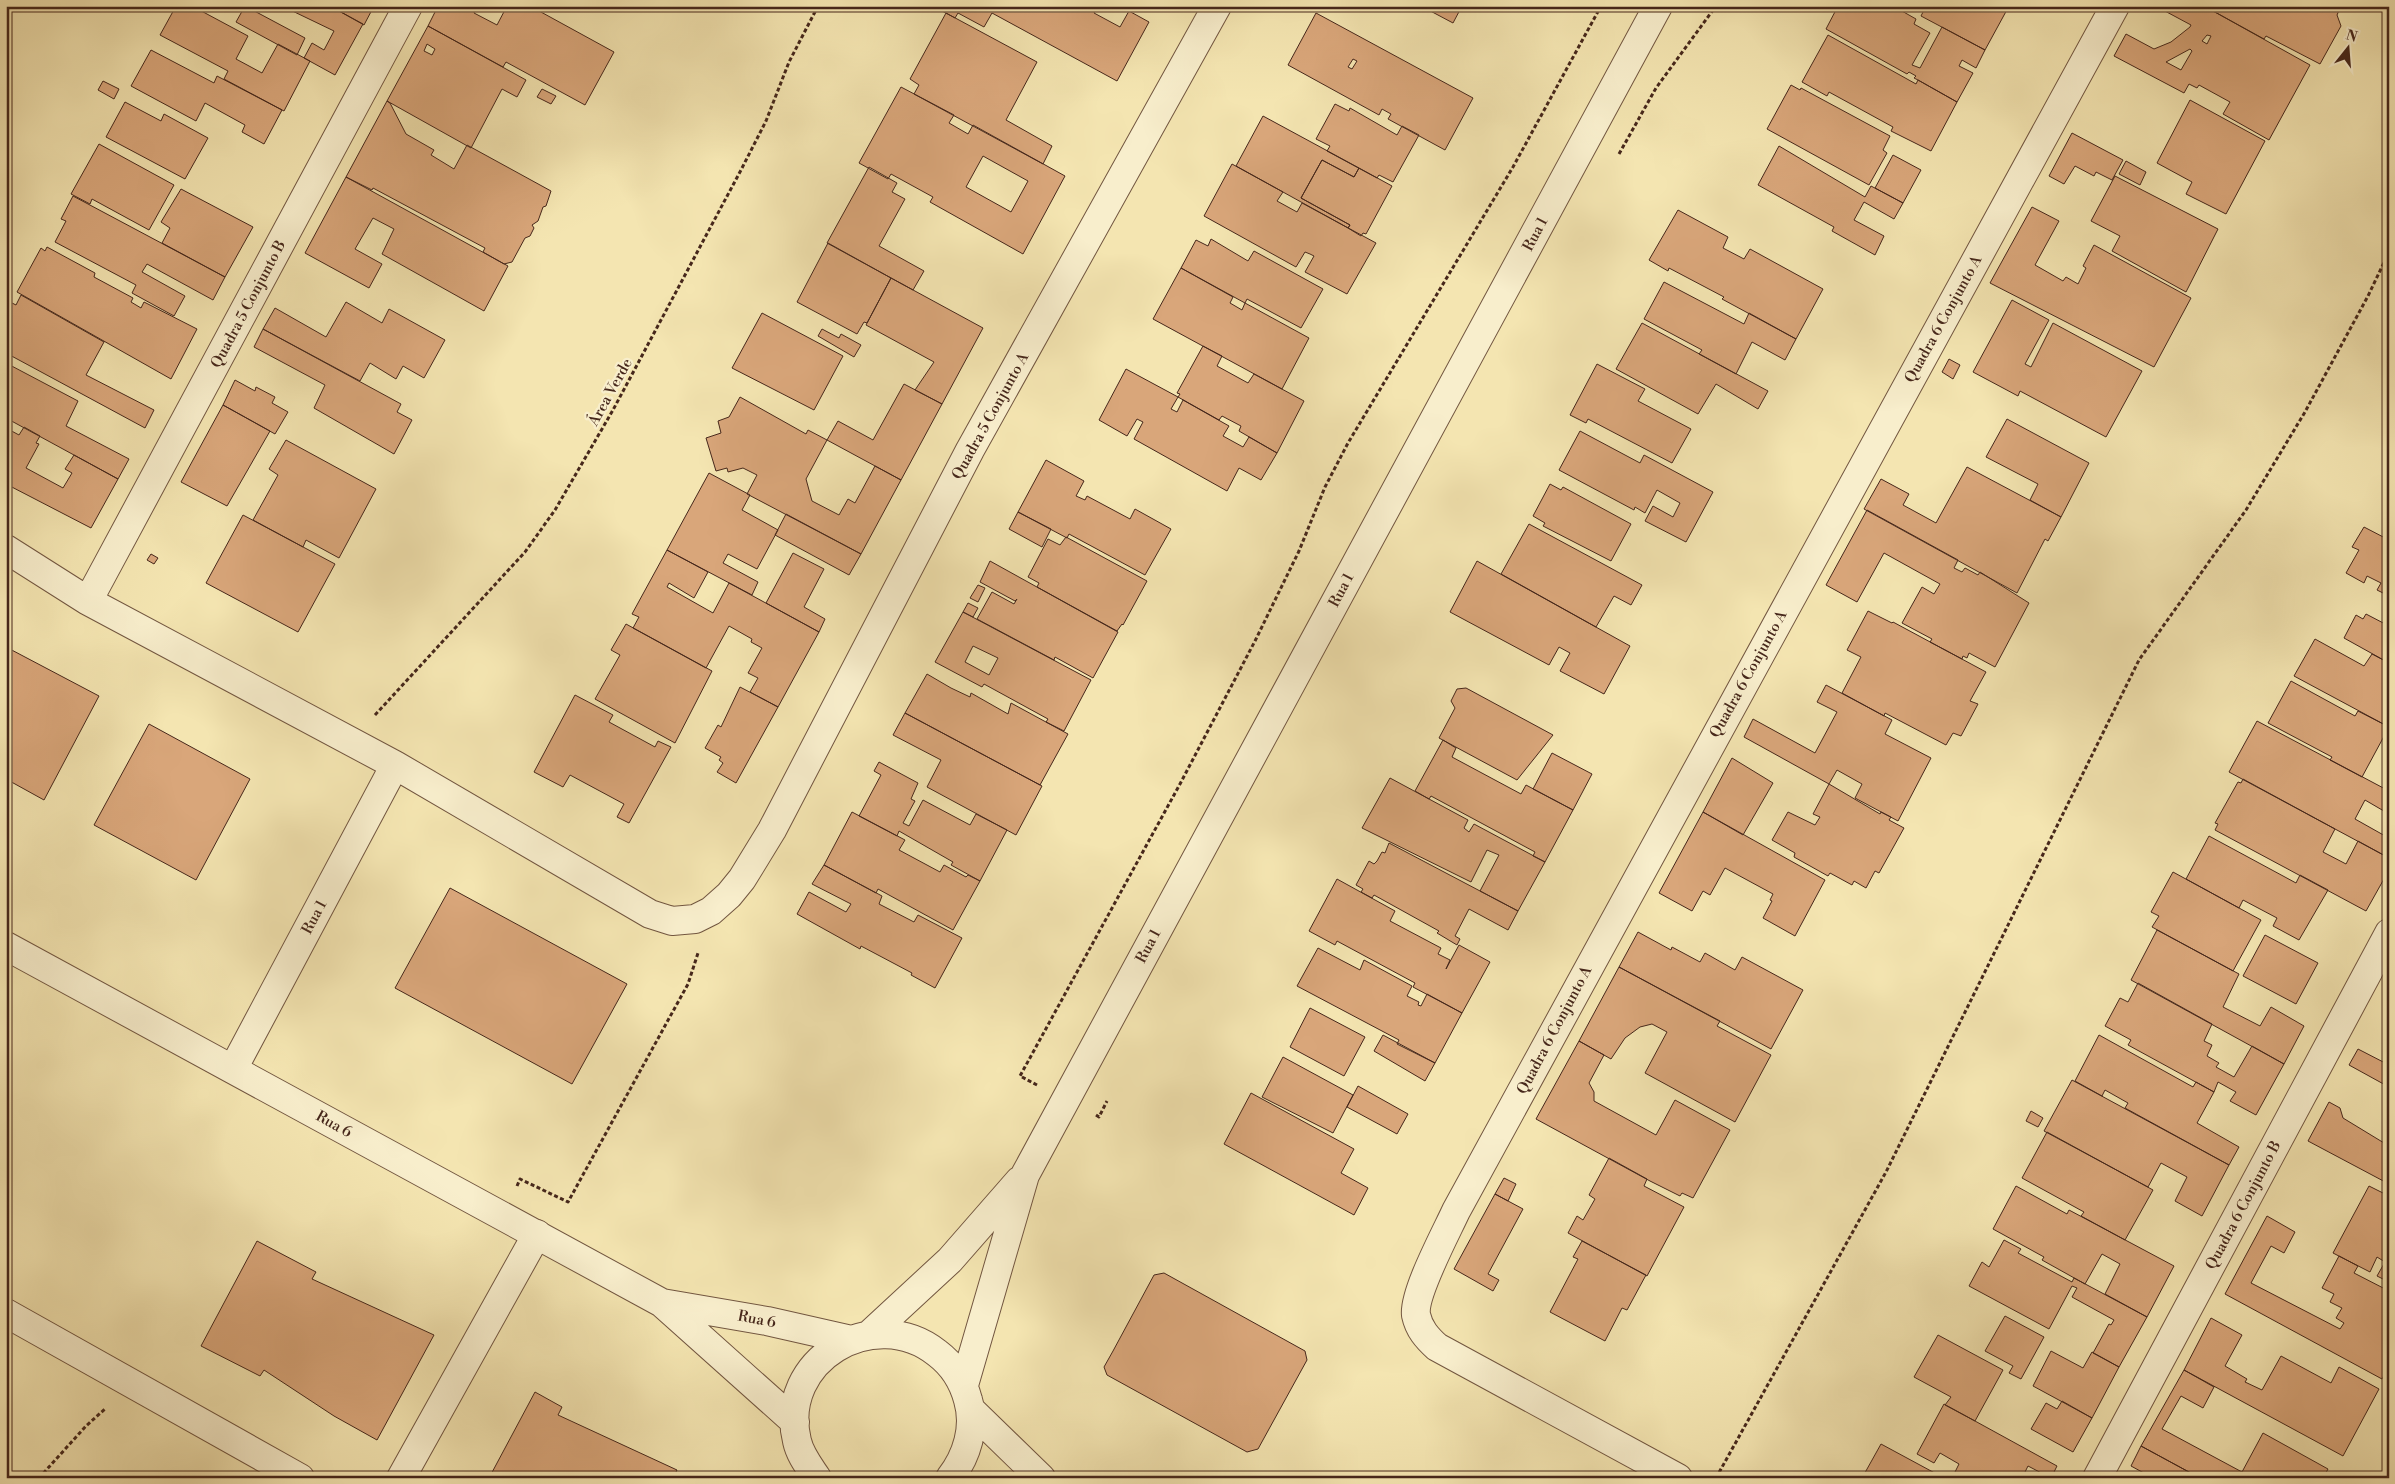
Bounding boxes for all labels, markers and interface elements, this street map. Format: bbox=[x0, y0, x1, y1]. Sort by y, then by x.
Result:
north arrow bbox=[2322, 22, 2372, 72]
text: N bbox=[2344, 26, 2359, 47]
street label: Rua 1 bbox=[1519, 213, 1553, 255]
street label: Quadra 5 Conjunto B bbox=[207, 237, 290, 371]
street label: Quadra 6 Conjunto A bbox=[1901, 252, 1987, 386]
street label: Quadra 5 Conjunto A bbox=[948, 349, 1033, 483]
street label: Área Verde bbox=[583, 355, 637, 430]
street label: Rua 1 bbox=[1325, 569, 1359, 611]
street label: Quadra 6 Conjunto A bbox=[1706, 607, 1792, 741]
street label: Rua 1 bbox=[298, 896, 332, 938]
street label: Rua 1 bbox=[1132, 925, 1166, 967]
street label: Quadra 6 Conjunto A bbox=[1513, 962, 1597, 1098]
street label: Rua 6 bbox=[312, 1107, 355, 1142]
street label: Quadra 6 Conjunto B bbox=[2201, 1138, 2285, 1273]
street label: Rua 6 bbox=[736, 1306, 778, 1333]

